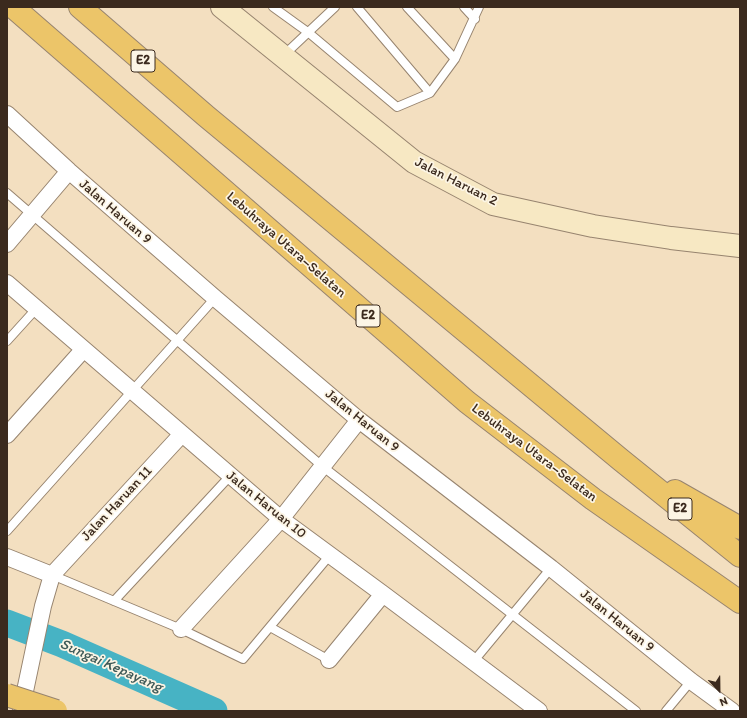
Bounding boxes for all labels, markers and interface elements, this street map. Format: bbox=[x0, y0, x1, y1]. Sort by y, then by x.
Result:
road number: E2 bbox=[131, 50, 155, 72]
street label: Jalan Haruan 2 bbox=[412, 154, 500, 210]
street label: Jalan Haruan 9 bbox=[75, 176, 155, 248]
street label: Lebuhraya Utara–Selatan bbox=[223, 189, 349, 301]
road number: E2 bbox=[356, 305, 380, 327]
street label: Jalan Haruan 9 bbox=[321, 386, 403, 456]
street label: Lebuhraya Utara–Selatan bbox=[468, 400, 600, 506]
street label: Jalan Haruan 11 bbox=[78, 463, 156, 545]
street label: Jalan Haruan 10 bbox=[222, 467, 310, 543]
road number: E2 bbox=[668, 498, 692, 520]
street label: Jalan Haruan 9 bbox=[576, 586, 658, 656]
water label: Sungai Kepayang bbox=[57, 635, 165, 697]
north arrow bbox=[699, 670, 739, 710]
text: N bbox=[718, 694, 730, 709]

